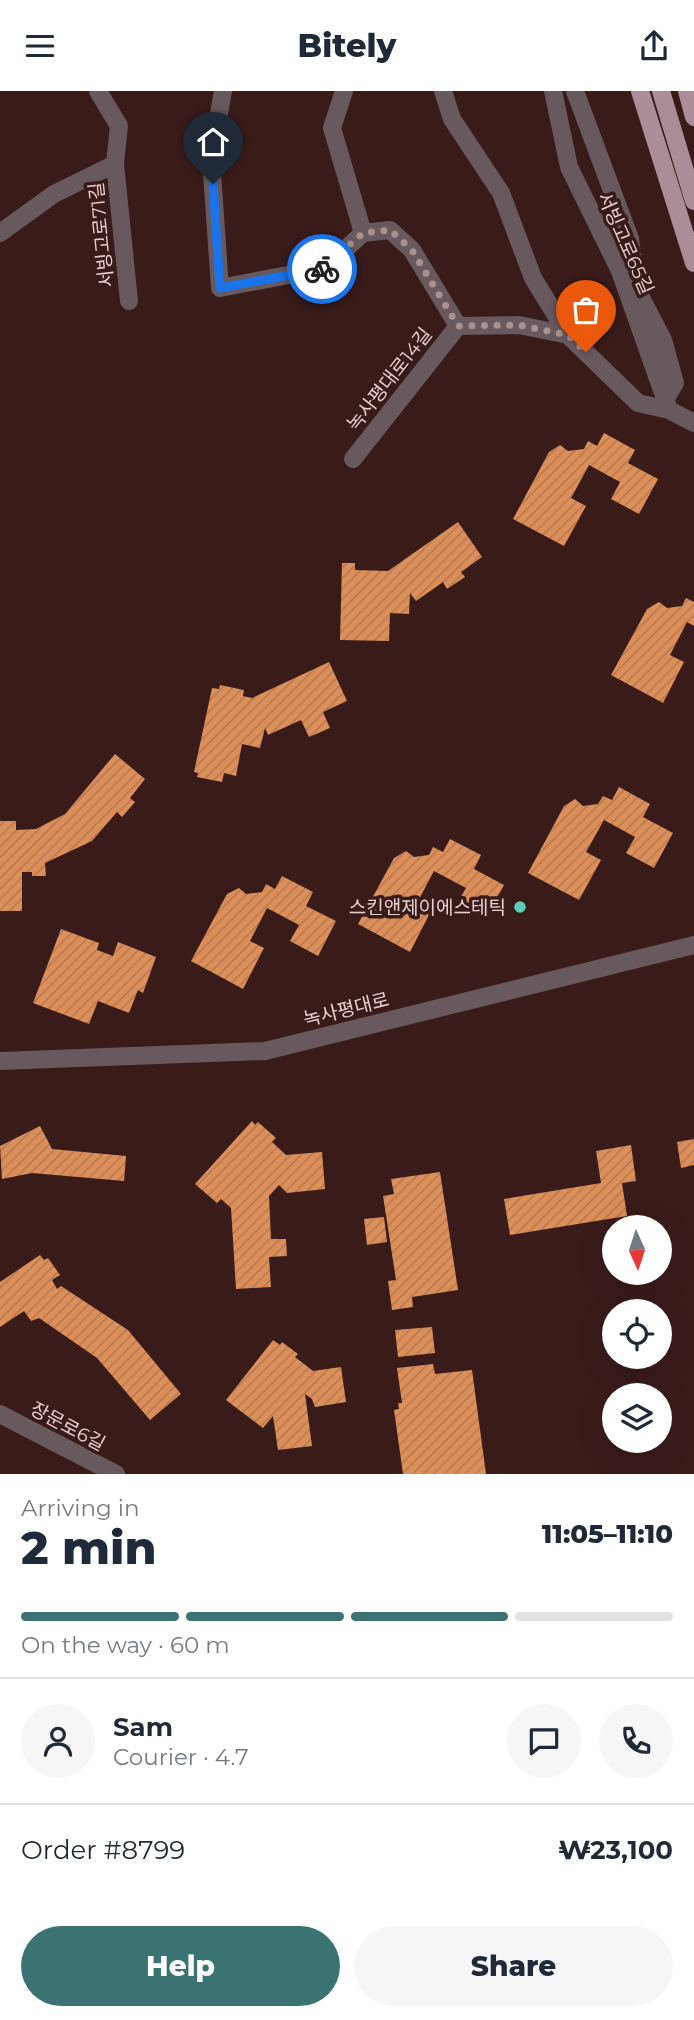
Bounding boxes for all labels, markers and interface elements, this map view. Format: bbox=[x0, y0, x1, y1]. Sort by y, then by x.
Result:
text: Bitely bbox=[298, 26, 396, 65]
icon: menu bbox=[21, 27, 59, 65]
icon: share bbox=[635, 27, 673, 65]
pin bbox=[183, 112, 243, 184]
icon: home bbox=[194, 123, 232, 161]
street label: 서빙고로71길 bbox=[85, 181, 118, 289]
street label: 서빙고로65길 bbox=[593, 188, 658, 298]
courier bbox=[287, 234, 357, 304]
icon: bike bbox=[303, 250, 341, 288]
pin bbox=[556, 280, 616, 352]
icon: bag bbox=[567, 291, 605, 329]
street label: 녹사평대로14길 bbox=[342, 323, 437, 435]
place label: 스킨앤제이에스테틱 bbox=[349, 896, 506, 919]
marker: 스킨앤제이에스테틱 bbox=[512, 899, 528, 915]
street label: 녹사평대로 bbox=[301, 988, 391, 1031]
north arrow bbox=[602, 1215, 672, 1285]
map controls bbox=[602, 1215, 672, 1453]
button: locate bbox=[602, 1299, 672, 1369]
button: layers bbox=[602, 1383, 672, 1453]
street label: 장문로6길 bbox=[26, 1397, 109, 1456]
text: Arriving in bbox=[21, 1494, 140, 1522]
text: 11:05–11:10 bbox=[542, 1518, 673, 1550]
text: 2 min bbox=[21, 1519, 156, 1576]
text: On the way · 60 m bbox=[21, 1631, 230, 1659]
button: person bbox=[21, 1704, 95, 1778]
button: chat bbox=[507, 1704, 581, 1778]
button: phone bbox=[599, 1704, 673, 1778]
text: Sam bbox=[113, 1711, 173, 1743]
text: Courier · 4.7 bbox=[113, 1743, 249, 1771]
text: Order #8799 bbox=[21, 1834, 185, 1866]
text: ₩23,100 bbox=[558, 1834, 673, 1866]
button: Help bbox=[21, 1926, 340, 2006]
button: Share bbox=[354, 1926, 673, 2006]

